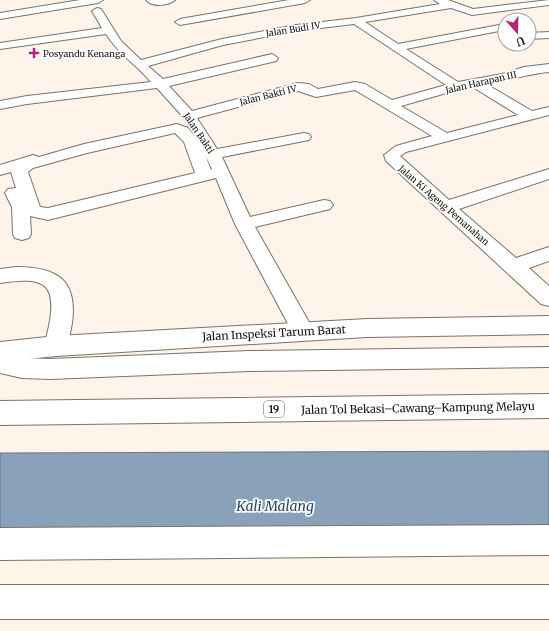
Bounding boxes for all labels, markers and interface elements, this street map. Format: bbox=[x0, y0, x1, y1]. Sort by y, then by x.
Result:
north arrow bbox=[497, 12, 537, 52]
street label: Jalan Budi IV bbox=[264, 19, 322, 39]
text: U bbox=[513, 33, 527, 50]
marker: Posyandu Kenanga bbox=[28, 47, 40, 59]
place label: Posyandu Kenanga bbox=[43, 48, 125, 59]
street label: Jalan Harapan III bbox=[443, 68, 518, 96]
street label: Jalan Bakti IV bbox=[237, 82, 299, 108]
street label: Jalan Bakti bbox=[181, 110, 217, 156]
street label: Jalan Ki Ageng Pemanahan bbox=[396, 162, 492, 247]
street label: Jalan Inspeksi Tarum Barat bbox=[201, 322, 347, 344]
street label: Jalan Tol Bekasi–Cawang–Kampung Melayu bbox=[300, 399, 535, 417]
road number: 19 bbox=[264, 401, 284, 417]
water label: Kali Malang bbox=[235, 497, 314, 515]

